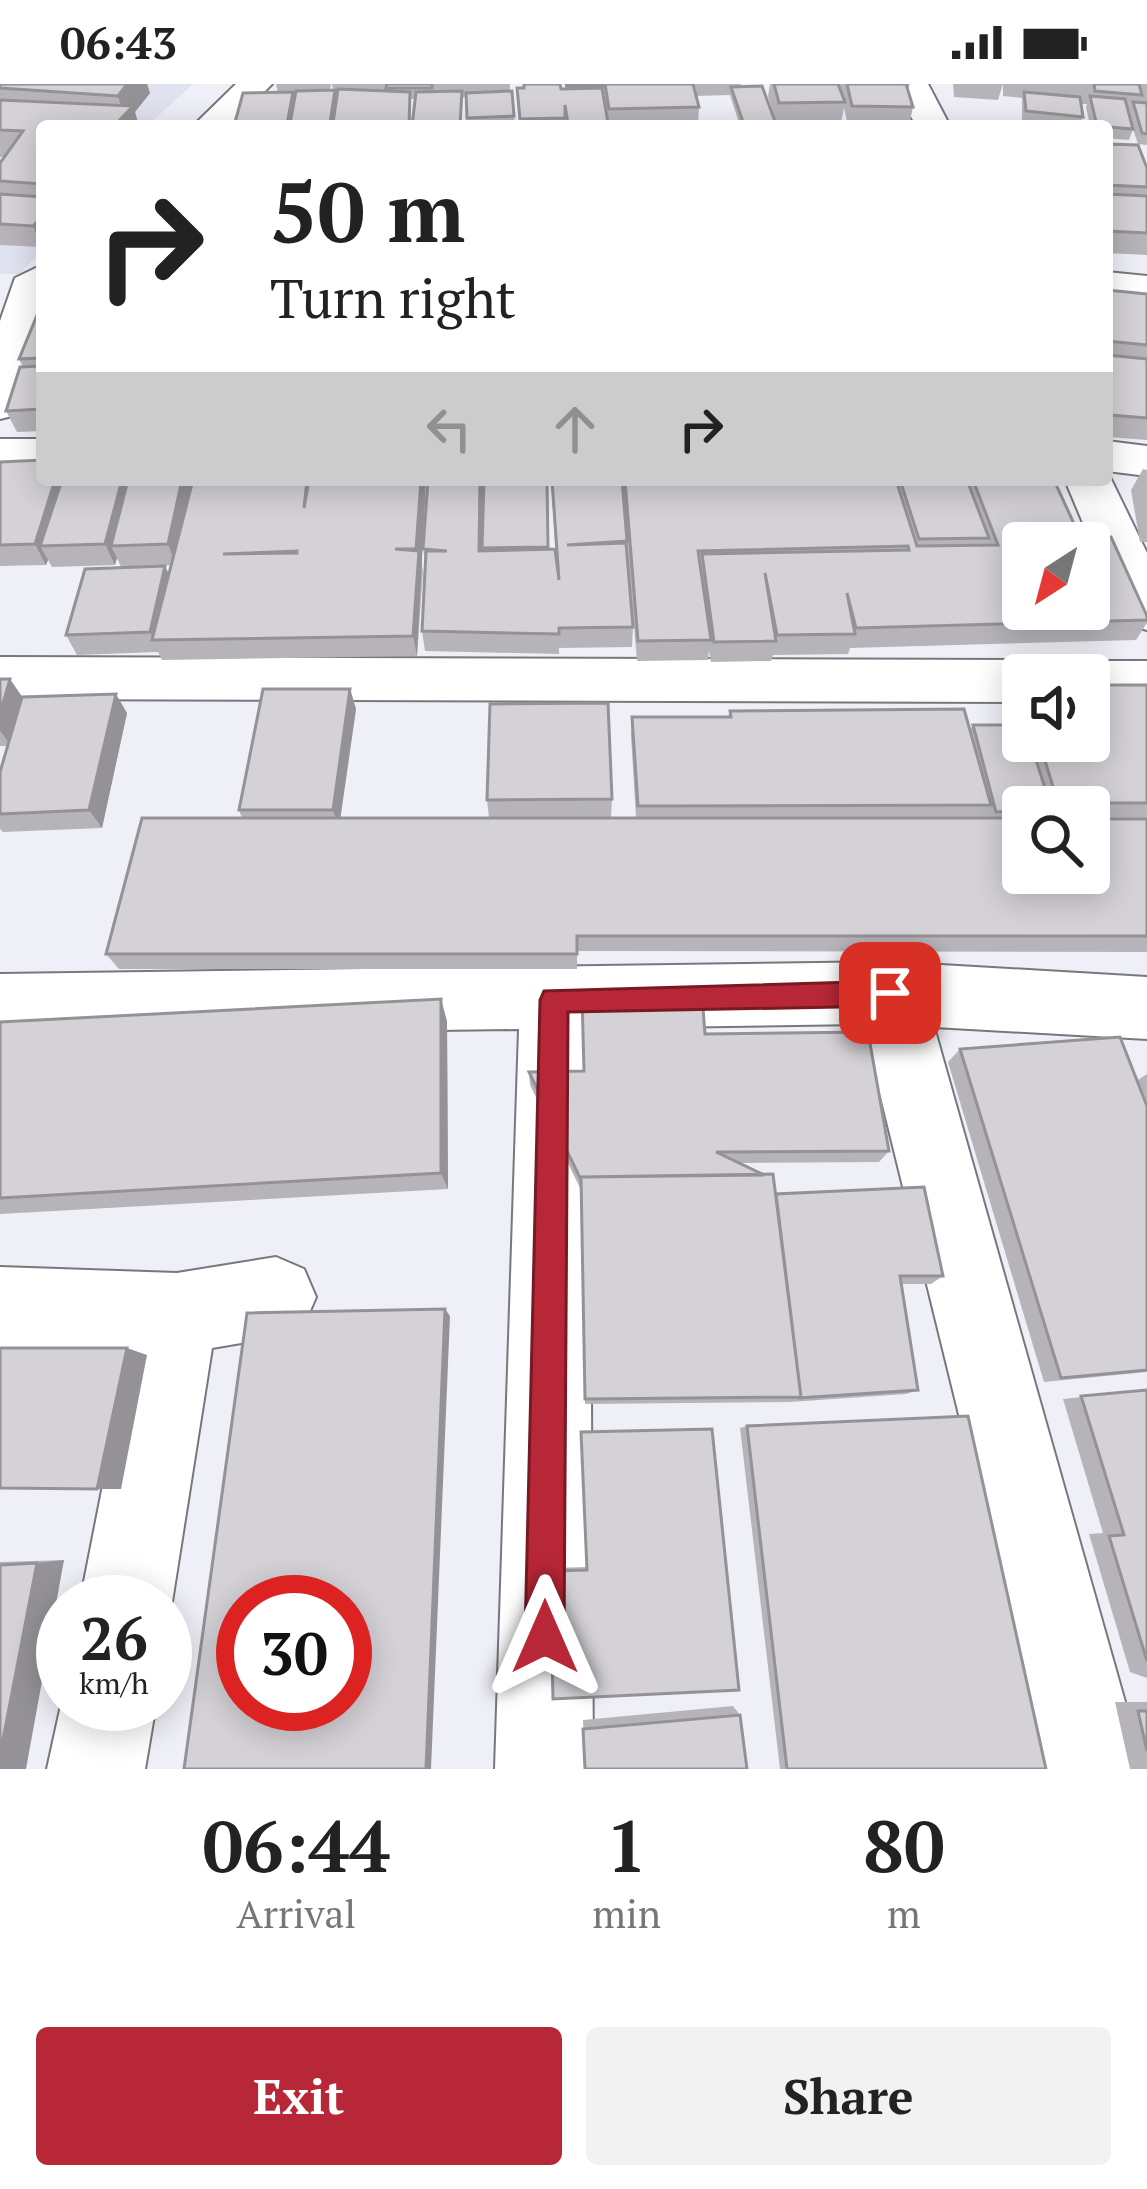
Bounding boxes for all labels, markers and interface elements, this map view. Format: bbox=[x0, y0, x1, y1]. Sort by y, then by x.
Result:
text: 06:43 bbox=[60, 12, 177, 72]
text: 50 m bbox=[270, 155, 465, 266]
icon: right bbox=[72, 168, 228, 324]
text: Turn right bbox=[270, 262, 516, 333]
icon: left bbox=[416, 396, 482, 462]
icon: ahead bbox=[542, 396, 608, 462]
icon: right bbox=[668, 396, 734, 462]
north arrow bbox=[1002, 522, 1110, 630]
map controls bbox=[1002, 522, 1110, 894]
button: sound bbox=[1002, 654, 1110, 762]
button: search bbox=[1002, 786, 1110, 894]
pin bbox=[839, 942, 941, 1044]
icon: arrive bbox=[857, 960, 923, 1026]
position arrow bbox=[482, 1574, 608, 1700]
speed limit sign: 30 bbox=[216, 1575, 372, 1731]
text: 26 bbox=[80, 1598, 148, 1677]
text: km/h bbox=[79, 1663, 149, 1703]
text: 06:44 bbox=[202, 1797, 390, 1893]
text: 1 bbox=[606, 1797, 647, 1893]
text: 80 bbox=[863, 1797, 945, 1893]
text: Arrival bbox=[236, 1887, 356, 1939]
text: min bbox=[592, 1887, 661, 1939]
text: m bbox=[887, 1887, 921, 1939]
button: Exit bbox=[36, 2027, 562, 2165]
button: Share bbox=[586, 2027, 1111, 2165]

